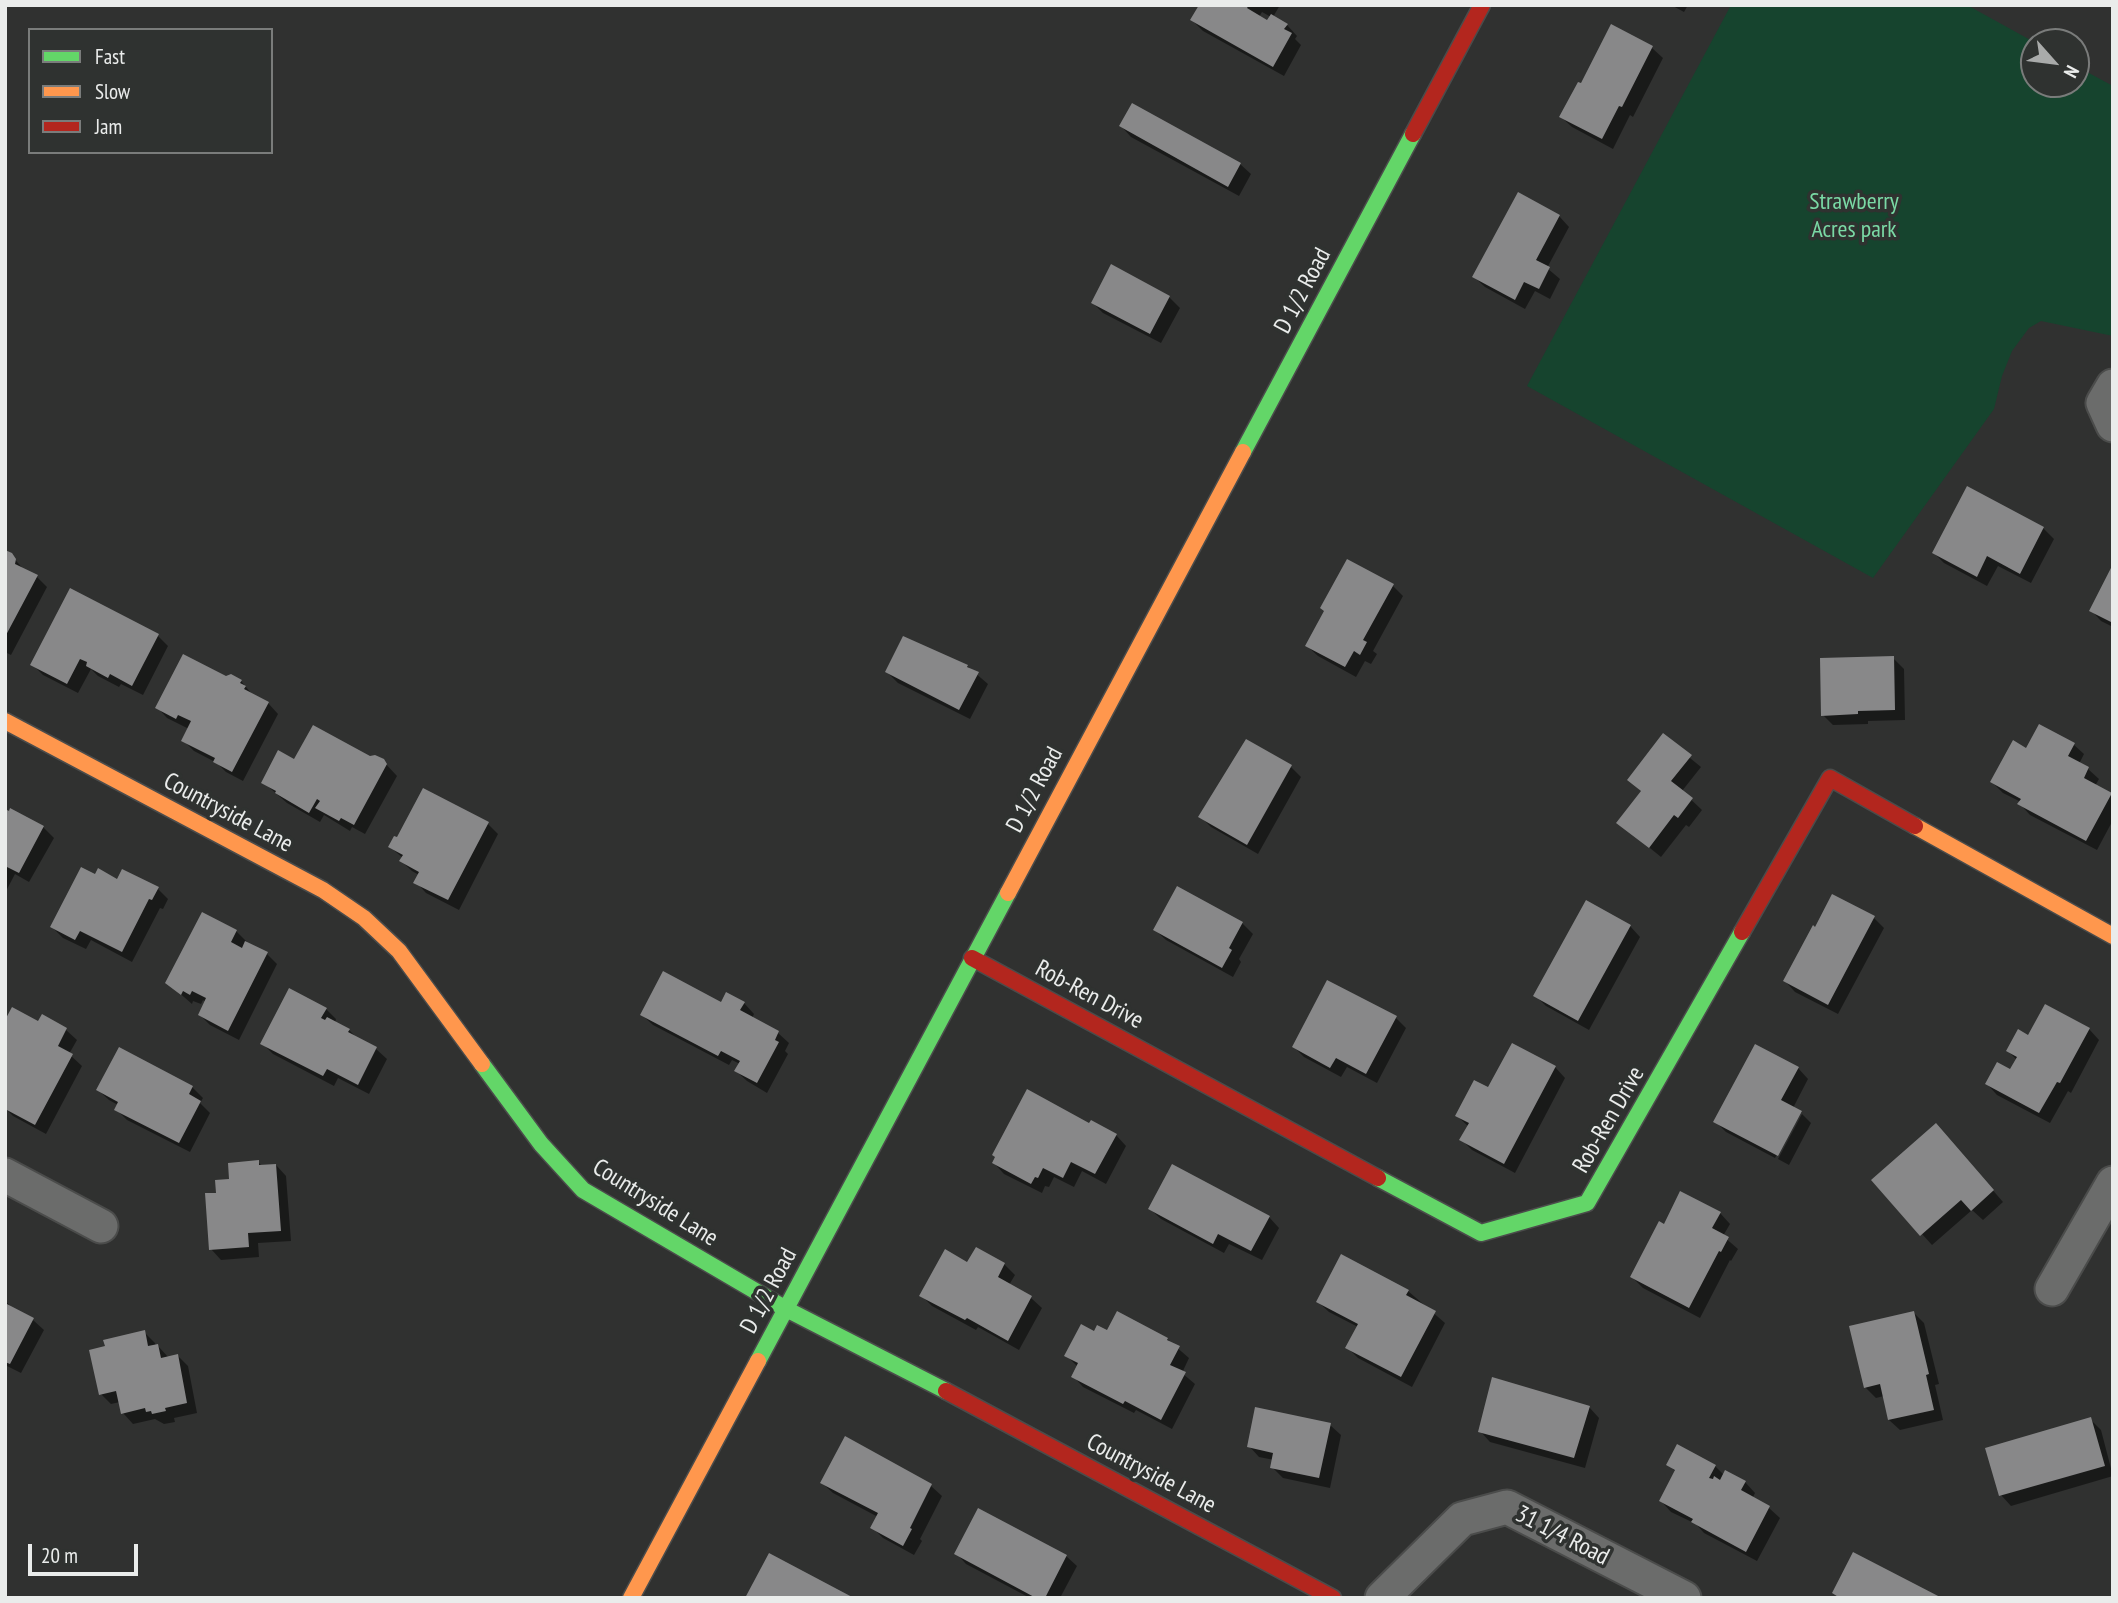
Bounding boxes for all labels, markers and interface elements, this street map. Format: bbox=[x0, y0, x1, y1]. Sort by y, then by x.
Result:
legend bbox=[28, 28, 273, 154]
north arrow bbox=[2020, 28, 2090, 98]
text: Fast bbox=[95, 43, 125, 70]
text: N bbox=[2059, 62, 2085, 82]
text: Slow bbox=[95, 78, 130, 105]
text: Jam bbox=[95, 113, 122, 140]
park label: Strawberry Acres park bbox=[1809, 188, 1899, 244]
street label: D 1/2 Road bbox=[1269, 243, 1337, 339]
street label: D 1/2 Road bbox=[1001, 742, 1069, 838]
street label: Countryside Lane bbox=[158, 767, 298, 859]
street label: Rob-Ren Drive bbox=[1030, 955, 1148, 1035]
street label: Rob-Ren Drive bbox=[1567, 1062, 1651, 1178]
street label: Countryside Lane bbox=[587, 1153, 723, 1253]
street label: D 1/2 Road bbox=[735, 1243, 803, 1339]
street label: Countryside Lane bbox=[1081, 1428, 1221, 1520]
street label: 31 1/4 Road bbox=[1510, 1500, 1614, 1572]
scale bar bbox=[32, 1530, 142, 1574]
text: 20 m bbox=[41, 1542, 78, 1569]

